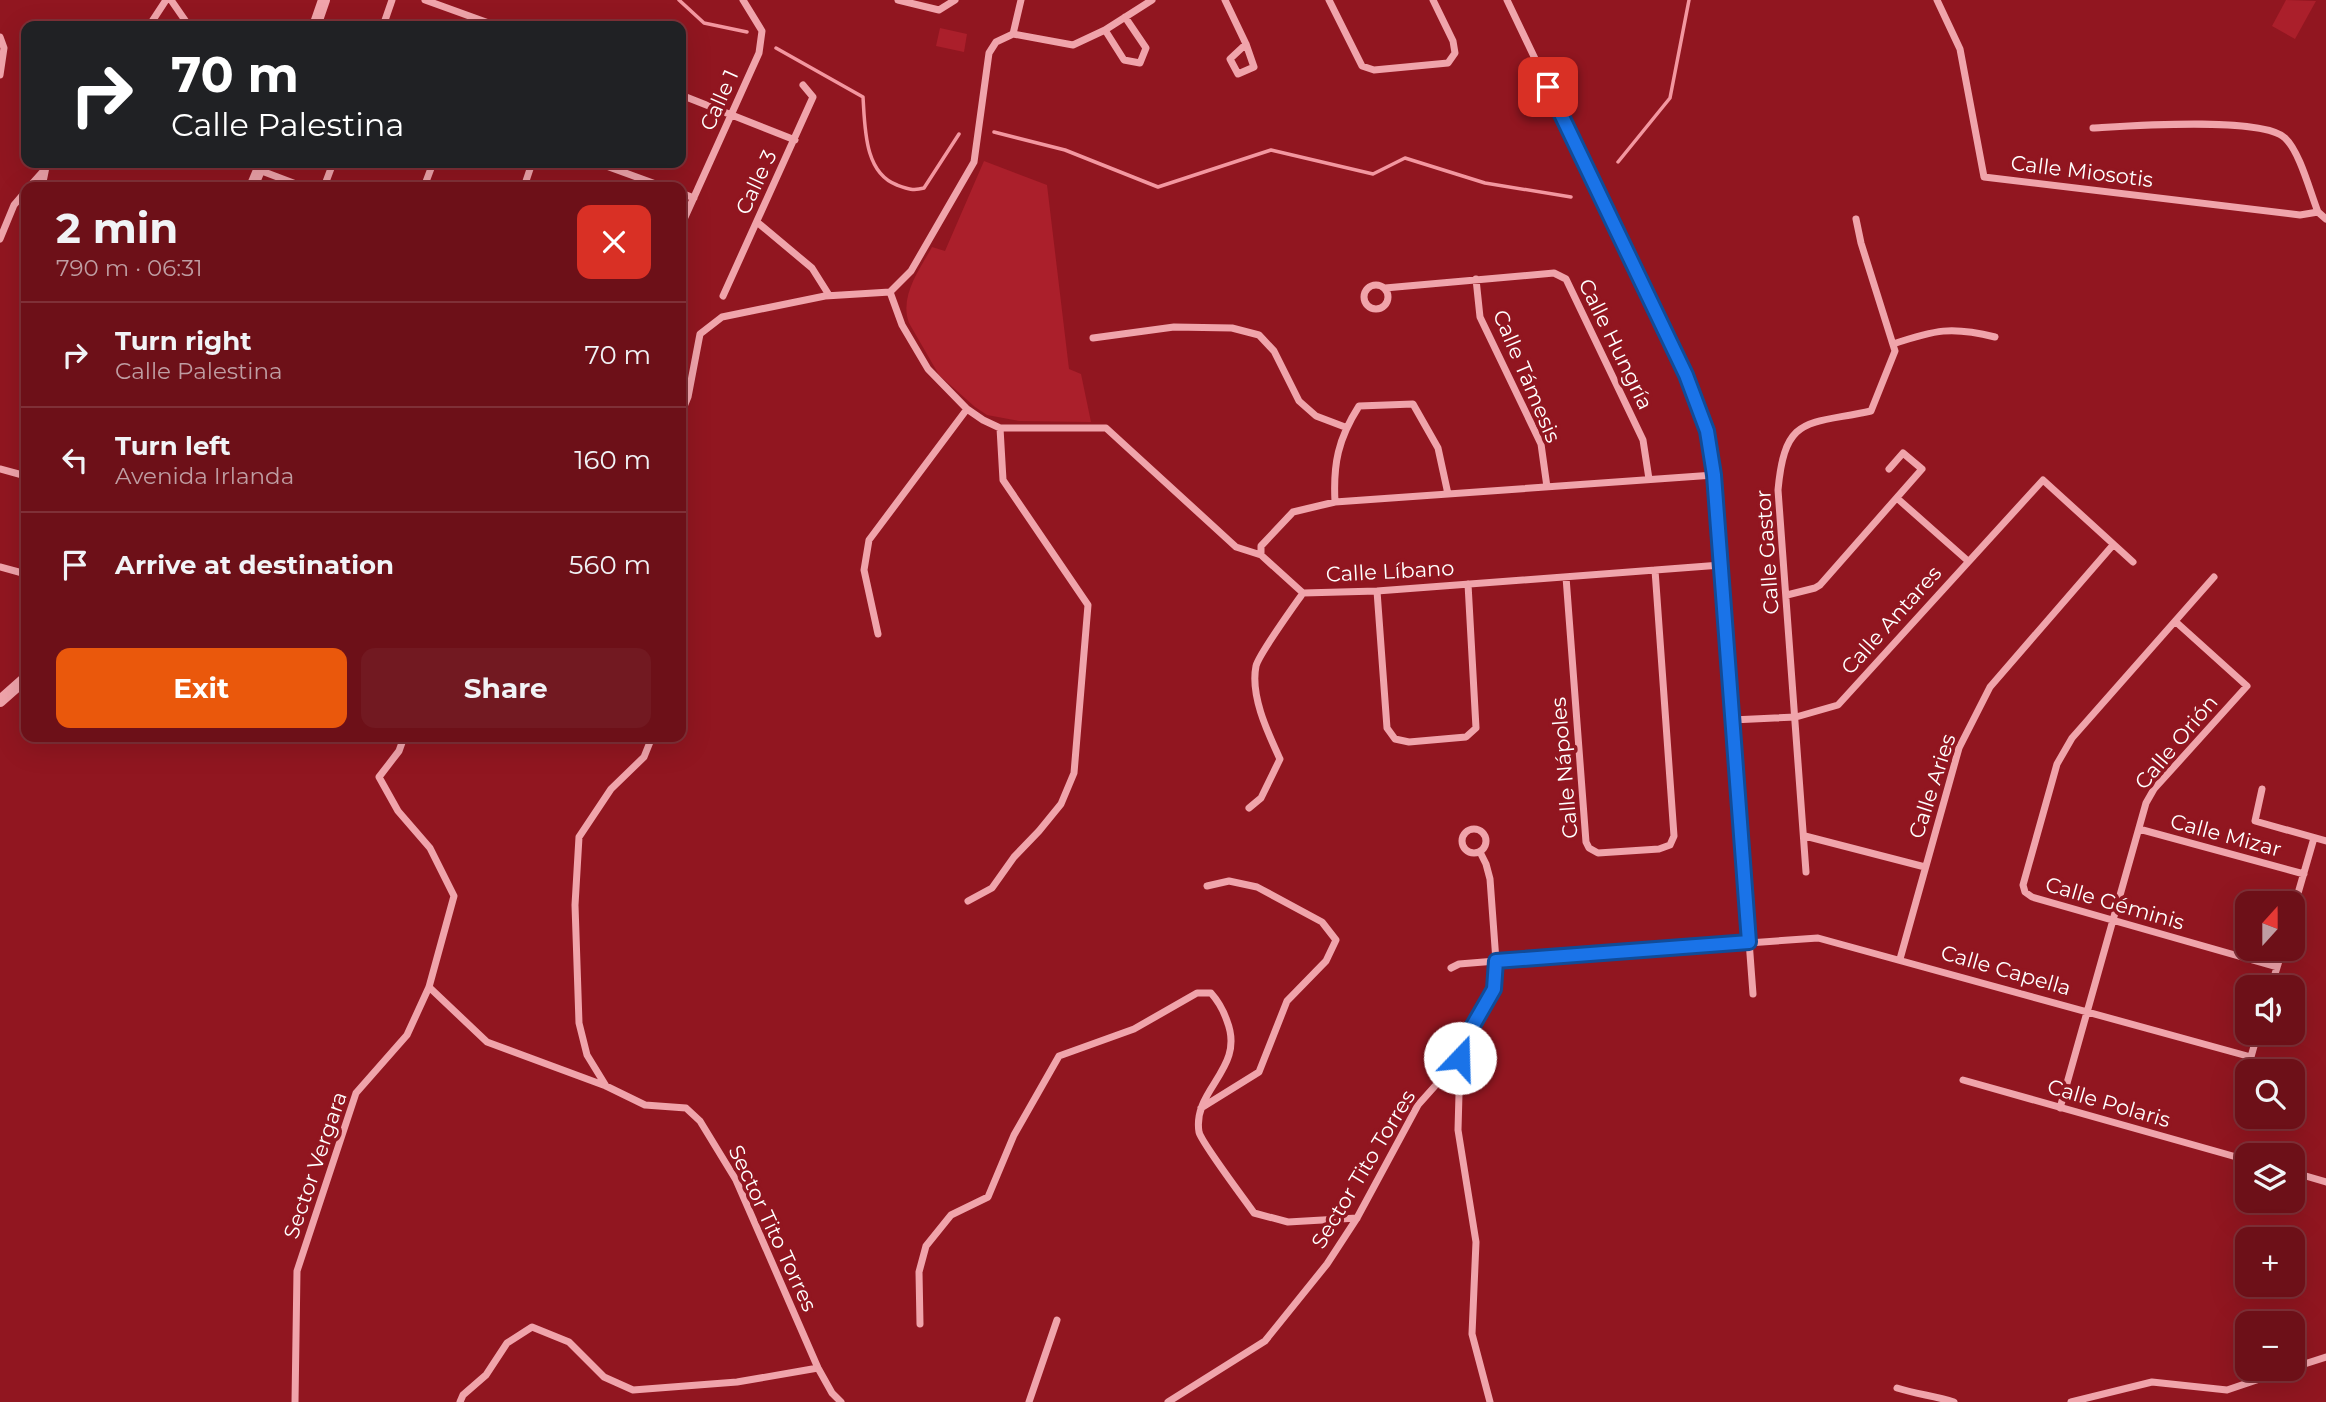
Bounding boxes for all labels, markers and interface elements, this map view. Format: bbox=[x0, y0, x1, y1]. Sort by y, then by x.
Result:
text: 70 m bbox=[171, 45, 299, 104]
icon: right bbox=[56, 49, 147, 140]
pin bbox=[1518, 57, 1578, 117]
street label: Calle 1 bbox=[695, 66, 743, 134]
icon: arrive bbox=[1529, 68, 1567, 106]
text: Calle Palestina bbox=[171, 105, 404, 144]
street label: Calle 3 bbox=[730, 146, 782, 218]
street label: Calle Miosotis bbox=[2009, 150, 2155, 192]
text: 2 min bbox=[56, 202, 178, 254]
button: close bbox=[577, 205, 651, 279]
text: 790 m · 06:31 bbox=[56, 254, 202, 282]
street label: Calle Hungría bbox=[1573, 274, 1659, 414]
street label: Calle Támesis bbox=[1488, 306, 1566, 446]
text: Turn right bbox=[115, 325, 251, 357]
icon: right bbox=[56, 336, 94, 374]
text: 70 m bbox=[585, 339, 651, 371]
text: Calle Palestina bbox=[115, 357, 283, 385]
text: Turn left bbox=[115, 430, 231, 462]
icon: left bbox=[56, 441, 94, 479]
text: 160 m bbox=[574, 444, 651, 476]
text: Avenida Irlanda bbox=[115, 462, 294, 490]
street label: Calle Gastor bbox=[1750, 489, 1784, 615]
icon: arrive bbox=[56, 546, 94, 584]
text: Arrive at destination bbox=[115, 549, 394, 581]
text: 560 m bbox=[569, 549, 651, 581]
street label: Calle Líbano bbox=[1325, 555, 1455, 587]
street label: Calle Antares bbox=[1836, 561, 1946, 679]
button: Exit bbox=[56, 648, 347, 728]
button: Share bbox=[361, 648, 651, 728]
street label: Calle Orión bbox=[2129, 690, 2223, 794]
street label: Calle Nápoles bbox=[1545, 696, 1583, 840]
street label: Calle Aries bbox=[1903, 731, 1961, 841]
street label: Calle Mizar bbox=[2168, 808, 2284, 862]
street label: Calle Géminis bbox=[2043, 871, 2187, 935]
north arrow bbox=[2235, 891, 2305, 961]
map controls bbox=[2235, 891, 2305, 1381]
street label: Calle Capella bbox=[1938, 939, 2074, 1001]
button: sound bbox=[2235, 975, 2305, 1045]
position arrow bbox=[1423, 1021, 1497, 1095]
button: search bbox=[2235, 1059, 2305, 1129]
street label: Calle Polaris bbox=[2045, 1074, 2173, 1132]
street label: Sector Tito Torres bbox=[1306, 1085, 1420, 1253]
street label: Sector Vergara bbox=[278, 1088, 352, 1242]
street label: Sector Tito Torres bbox=[724, 1141, 822, 1315]
button: layers bbox=[2235, 1143, 2305, 1213]
button: + bbox=[2235, 1227, 2305, 1297]
button: − bbox=[2235, 1311, 2305, 1381]

